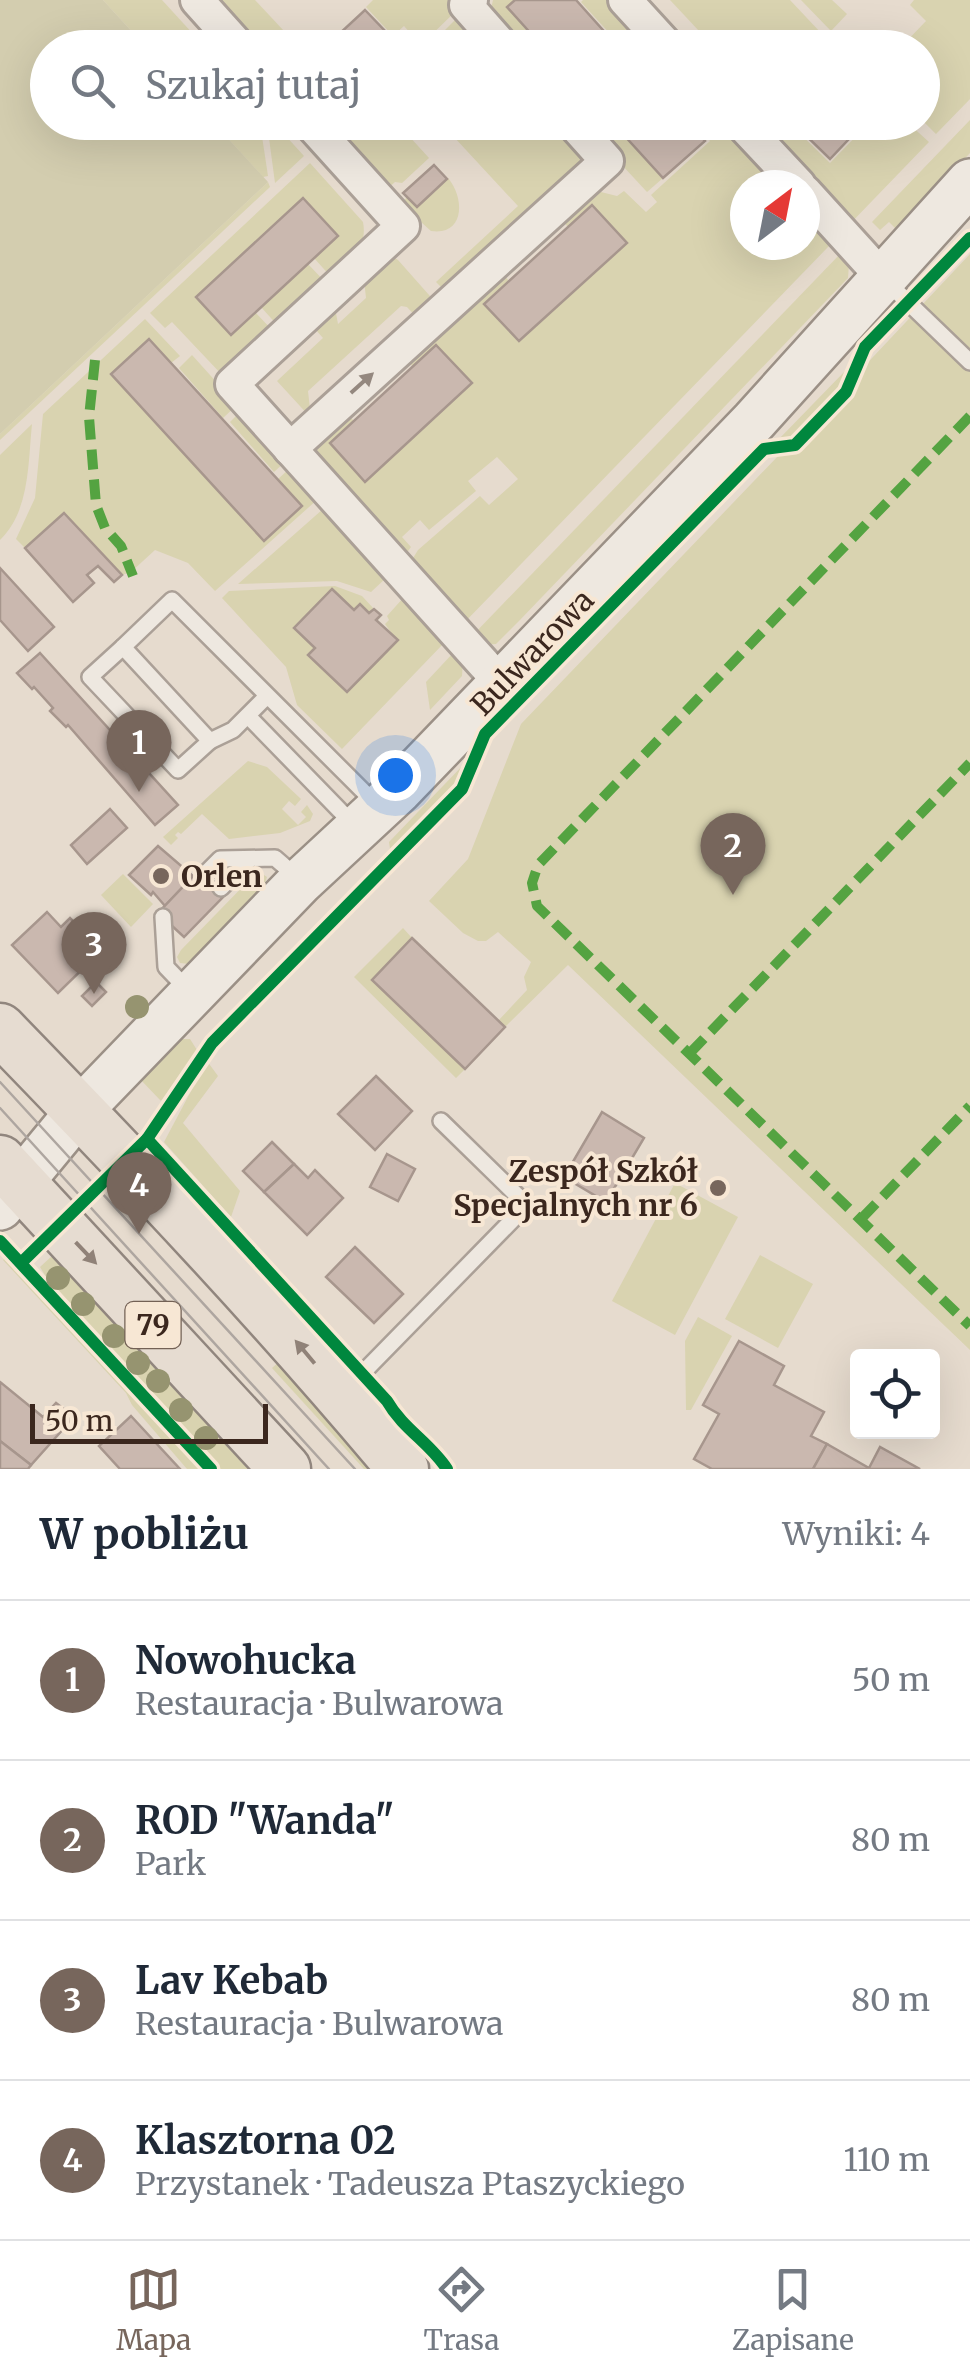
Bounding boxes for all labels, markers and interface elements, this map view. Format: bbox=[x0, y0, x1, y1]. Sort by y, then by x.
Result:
search box bbox=[30, 30, 940, 140]
icon: search bbox=[65, 58, 120, 113]
text: Szukaj tutaj bbox=[145, 62, 361, 109]
north arrow bbox=[730, 170, 820, 260]
one-way arrow bbox=[350, 372, 374, 395]
street label: Bulwarowa bbox=[463, 581, 601, 723]
pin: 1 bbox=[106, 710, 172, 792]
your location bbox=[370, 750, 421, 801]
pin: 2 bbox=[700, 812, 766, 895]
place label: Orlen bbox=[181, 857, 262, 895]
marker: Orlen bbox=[150, 865, 172, 887]
pin: 3 bbox=[62, 912, 126, 994]
pin: 4 bbox=[106, 1152, 172, 1234]
place label: Zespół Szkół Specjalnych nr 6 bbox=[453, 1152, 698, 1224]
marker: Zespół Szkół Specjalnych nr 6 bbox=[707, 1177, 729, 1199]
one-way arrow bbox=[74, 1241, 97, 1265]
road number: 79 bbox=[126, 1302, 180, 1348]
one-way arrow bbox=[295, 1340, 316, 1365]
map controls bbox=[850, 1349, 940, 1439]
button: locate bbox=[850, 1349, 940, 1439]
scale bar bbox=[30, 1399, 268, 1444]
text: 50 m bbox=[45, 1403, 113, 1439]
text: W pobliżu bbox=[40, 1508, 249, 1560]
text: Wyniki: 4 bbox=[782, 1514, 930, 1554]
text: Nowohucka bbox=[135, 1637, 356, 1684]
text: 1 bbox=[65, 1660, 80, 1700]
text: 50 m bbox=[852, 1660, 930, 1700]
text: Restauracja · Bulwarowa bbox=[135, 1684, 503, 1724]
text: ROD "Wanda" bbox=[135, 1797, 394, 1844]
text: 2 bbox=[63, 1820, 82, 1860]
text: 80 m bbox=[851, 1820, 930, 1860]
text: Park bbox=[135, 1844, 206, 1884]
text: Lav Kebab bbox=[135, 1957, 328, 2004]
text: 3 bbox=[63, 1980, 82, 2020]
text: 80 m bbox=[851, 1980, 930, 2020]
text: Restauracja · Bulwarowa bbox=[135, 2004, 503, 2044]
text: Klasztorna 02 bbox=[135, 2117, 396, 2164]
text: 4 bbox=[62, 2140, 83, 2180]
text: 110 m bbox=[843, 2140, 930, 2180]
text: Przystanek · Tadeusza Ptaszyckiego bbox=[135, 2164, 685, 2204]
tab: Mapa bbox=[116, 2262, 191, 2358]
tab: Trasa bbox=[424, 2262, 500, 2358]
tab: Zapisane bbox=[732, 2262, 854, 2358]

